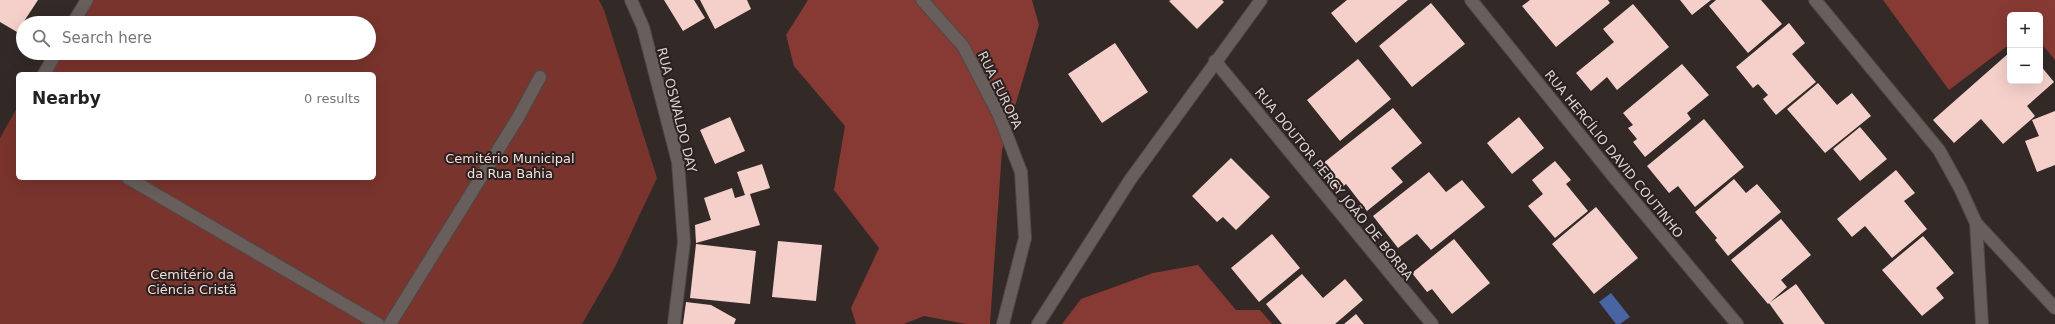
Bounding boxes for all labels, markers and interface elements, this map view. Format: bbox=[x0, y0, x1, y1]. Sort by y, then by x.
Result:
map controls bbox=[2007, 12, 2043, 84]
button: + bbox=[2007, 12, 2043, 48]
search box bbox=[16, 16, 376, 60]
icon: search bbox=[30, 27, 52, 49]
text: Search here bbox=[62, 29, 152, 47]
street label: RUA OSWALDO DAY bbox=[654, 46, 700, 174]
button: − bbox=[2007, 48, 2043, 84]
street label: RUA EUROPA bbox=[975, 49, 1025, 131]
street label: RUA HERCÍLIO DAVID COUTINHO bbox=[1542, 67, 1686, 241]
street label: RUA DOUTOR PERCY JOÃO DE BORBA bbox=[1252, 85, 1416, 283]
text: Nearby bbox=[32, 88, 101, 108]
text: 0 results bbox=[304, 91, 360, 106]
park label: Cemitério Municipal da Rua Bahia bbox=[445, 151, 575, 181]
park label: Cemitério da Ciência Cristã bbox=[147, 267, 237, 297]

